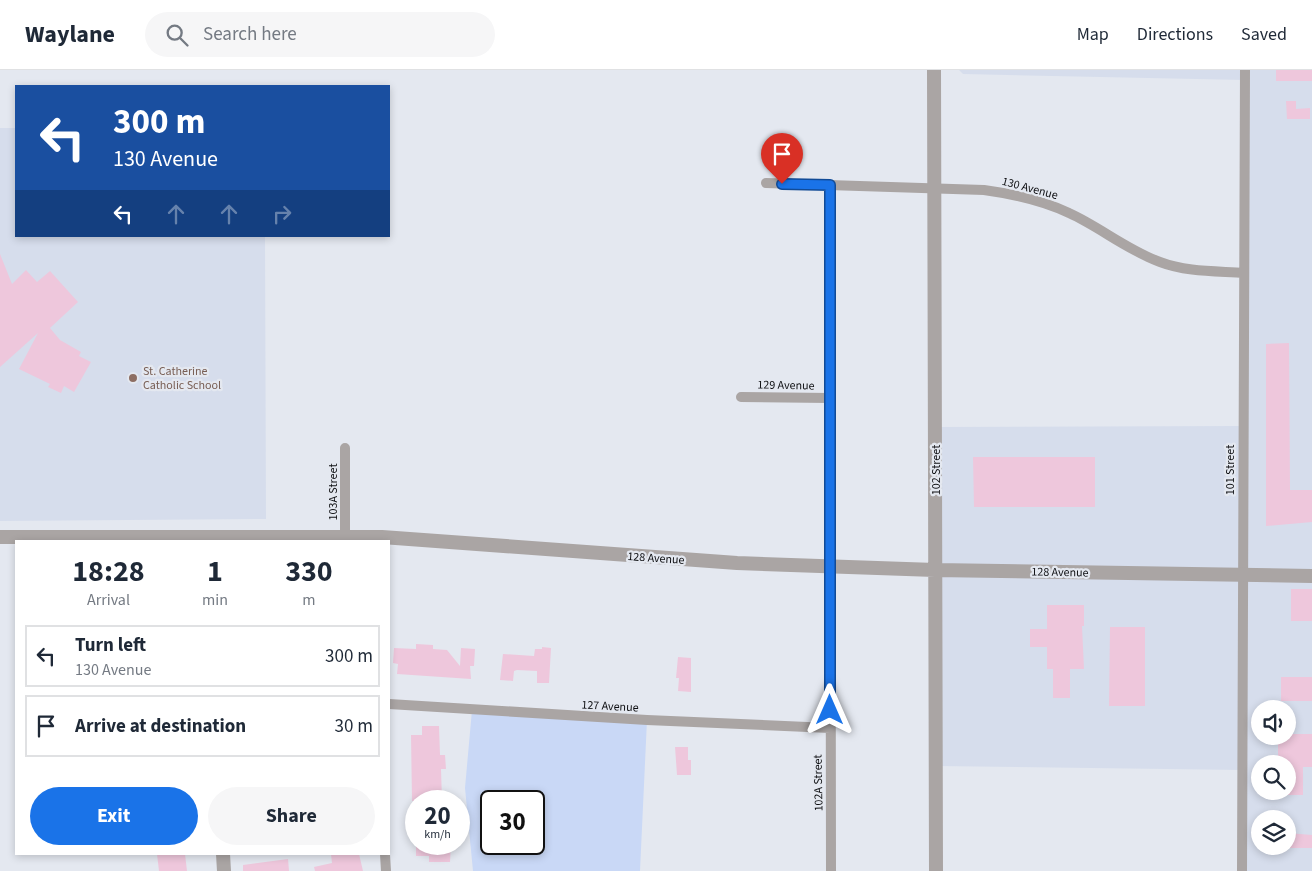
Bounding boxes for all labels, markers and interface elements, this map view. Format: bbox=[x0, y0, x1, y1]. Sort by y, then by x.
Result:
search box bbox=[145, 12, 495, 57]
text: Waylane bbox=[25, 17, 115, 52]
icon: search bbox=[163, 21, 191, 49]
text: Search here bbox=[203, 21, 297, 48]
text: Map bbox=[1077, 22, 1109, 47]
text: Directions bbox=[1137, 22, 1213, 47]
text: Saved bbox=[1241, 22, 1287, 47]
text: 300 m bbox=[113, 97, 205, 147]
icon: left bbox=[30, 105, 95, 170]
pin bbox=[761, 133, 803, 184]
icon: arrive bbox=[768, 140, 796, 168]
text: 130 Avenue bbox=[113, 143, 218, 175]
street label: 130 Avenue bbox=[1000, 173, 1060, 204]
icon: left bbox=[109, 200, 137, 228]
icon: ahead bbox=[162, 200, 190, 228]
icon: ahead bbox=[215, 200, 243, 228]
icon: right bbox=[268, 200, 296, 228]
place label: St. Catherine Catholic School bbox=[143, 363, 221, 394]
marker: St. Catherine Catholic School bbox=[127, 372, 139, 384]
street label: 129 Avenue bbox=[757, 377, 815, 394]
street label: 102 Street bbox=[928, 445, 945, 495]
street label: 101 Street bbox=[1222, 445, 1239, 495]
street label: 103A Street bbox=[325, 464, 342, 520]
street label: 128 Avenue bbox=[627, 548, 685, 569]
text: 18:28 bbox=[72, 550, 145, 593]
text: 1 bbox=[207, 550, 223, 593]
text: 330 bbox=[285, 550, 333, 593]
street label: 128 Avenue bbox=[1031, 564, 1089, 581]
text: Arrival bbox=[87, 589, 130, 611]
text: min bbox=[202, 589, 228, 611]
text: m bbox=[302, 589, 316, 611]
text: Turn left bbox=[75, 632, 146, 659]
icon: left bbox=[32, 642, 60, 670]
text: 300 m bbox=[325, 643, 373, 670]
text: 130 Avenue bbox=[75, 659, 151, 681]
position arrow bbox=[803, 683, 855, 735]
street label: 127 Avenue bbox=[581, 697, 639, 716]
map controls bbox=[1251, 700, 1296, 855]
button: sound bbox=[1251, 700, 1296, 745]
icon: arrive bbox=[32, 712, 60, 740]
text: Arrive at destination bbox=[75, 713, 246, 740]
text: 30 m bbox=[335, 713, 373, 740]
street label: 102A Street bbox=[810, 754, 827, 812]
button: search bbox=[1251, 755, 1296, 800]
button: Exit bbox=[30, 787, 198, 845]
button: Share bbox=[208, 787, 375, 845]
speed limit sign: 30 bbox=[480, 790, 545, 855]
text: 20 bbox=[424, 798, 451, 834]
button: layers bbox=[1251, 810, 1296, 855]
text: km/h bbox=[424, 826, 451, 843]

